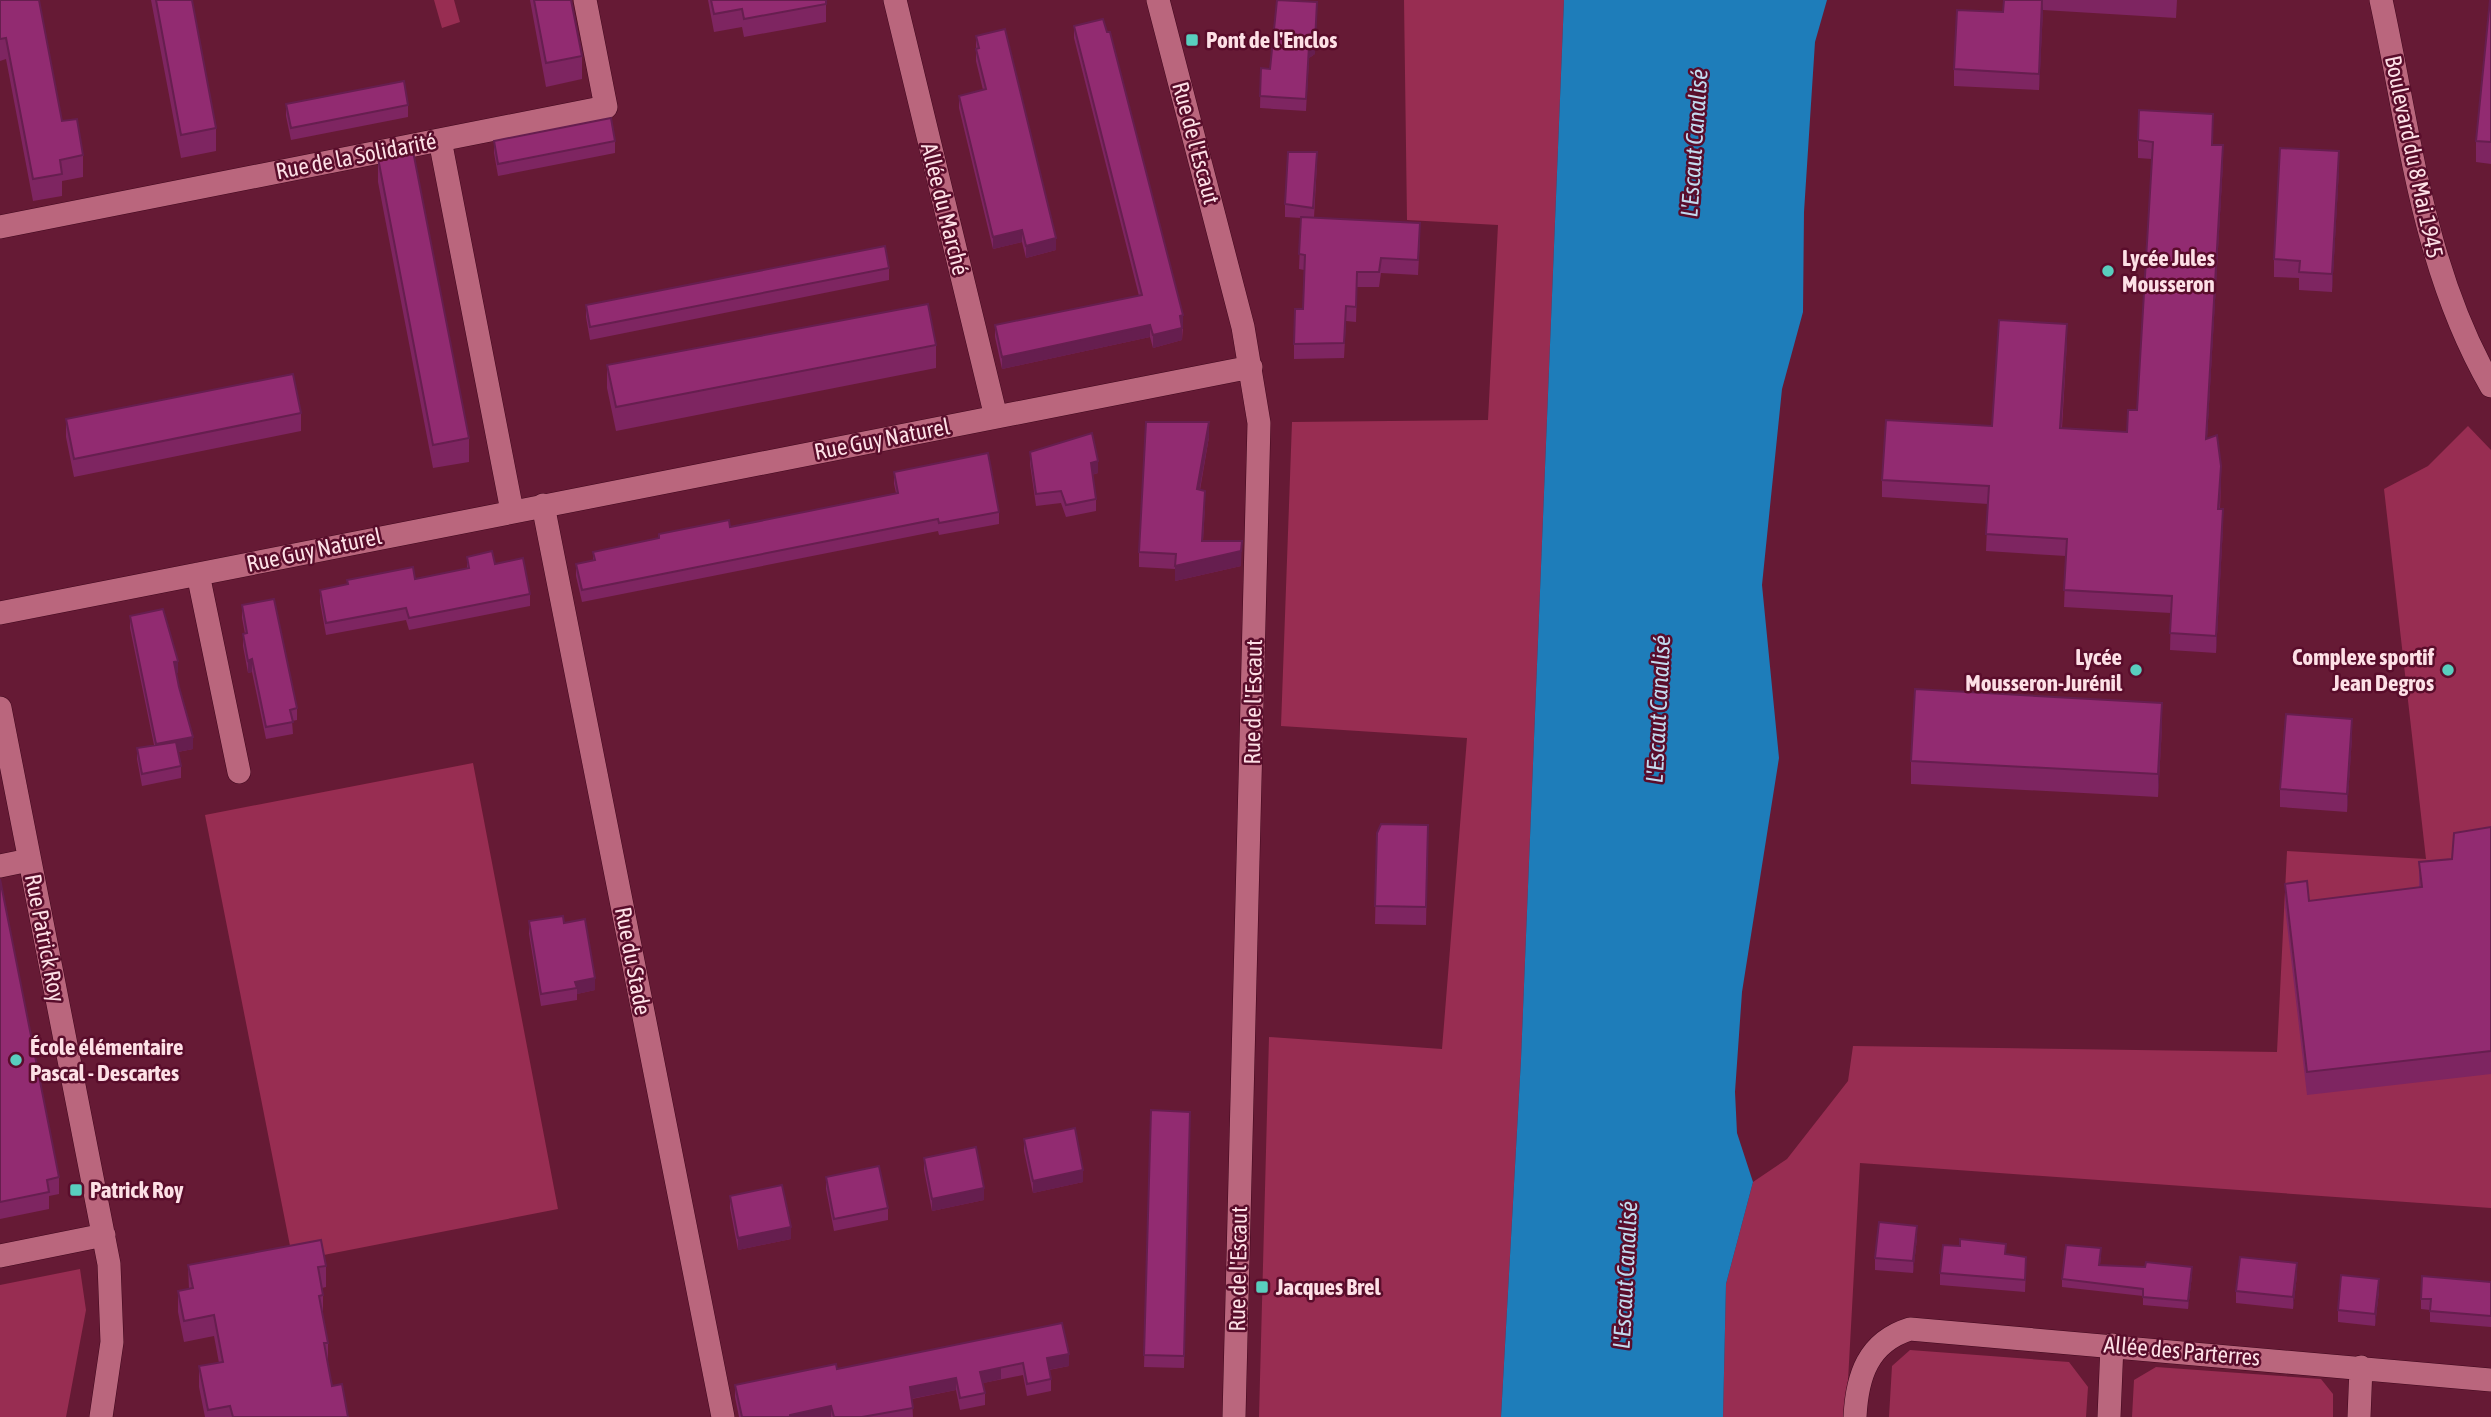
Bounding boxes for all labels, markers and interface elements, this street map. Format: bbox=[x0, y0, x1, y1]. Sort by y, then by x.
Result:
place label: Pont de l'Enclos bbox=[1206, 27, 1337, 53]
marker: Pont de l'Enclos bbox=[1184, 32, 1200, 48]
street label: Boulevard du 8 Mai 1945 bbox=[2380, 53, 2448, 261]
water label: L'Escaut Canalisé bbox=[1675, 68, 1713, 218]
street label: Rue de l'Escaut bbox=[1167, 79, 1225, 207]
street label: Rue de la Solidarité bbox=[274, 128, 438, 184]
street label: Allée du Marché bbox=[916, 140, 974, 278]
place label: Lycée Jules Mousseron bbox=[2122, 245, 2215, 297]
marker: Lycée Jules Mousseron bbox=[2100, 263, 2116, 279]
street label: Rue Guy Naturel bbox=[812, 413, 952, 465]
street label: Rue Guy Naturel bbox=[244, 523, 384, 577]
water label: L'Escaut Canalisé bbox=[1641, 634, 1675, 784]
street label: Rue de l'Escaut bbox=[1239, 639, 1267, 765]
place label: Lycée Mousseron-Jurénil bbox=[1965, 644, 2123, 696]
place label: Complexe sportif Jean Degros bbox=[2292, 644, 2435, 696]
marker: Lycée Mousseron-Jurénil bbox=[2128, 662, 2144, 678]
marker: Complexe sportif Jean Degros bbox=[2440, 662, 2456, 678]
street label: Rue Patrick Roy bbox=[20, 872, 70, 1004]
street label: Rue du Stade bbox=[610, 905, 656, 1017]
place label: École élémentaire Pascal - Descartes bbox=[30, 1034, 183, 1086]
marker: École élémentaire Pascal - Descartes bbox=[8, 1052, 24, 1068]
place label: Patrick Roy bbox=[90, 1177, 184, 1203]
marker: Patrick Roy bbox=[68, 1182, 84, 1198]
water label: L'Escaut Canalisé bbox=[1608, 1200, 1642, 1350]
street label: Rue de l'Escaut bbox=[1224, 1206, 1252, 1332]
place label: Jacques Brel bbox=[1275, 1274, 1381, 1300]
marker: Jacques Brel bbox=[1254, 1279, 1270, 1295]
street label: Allée des Parterres bbox=[2103, 1331, 2261, 1371]

